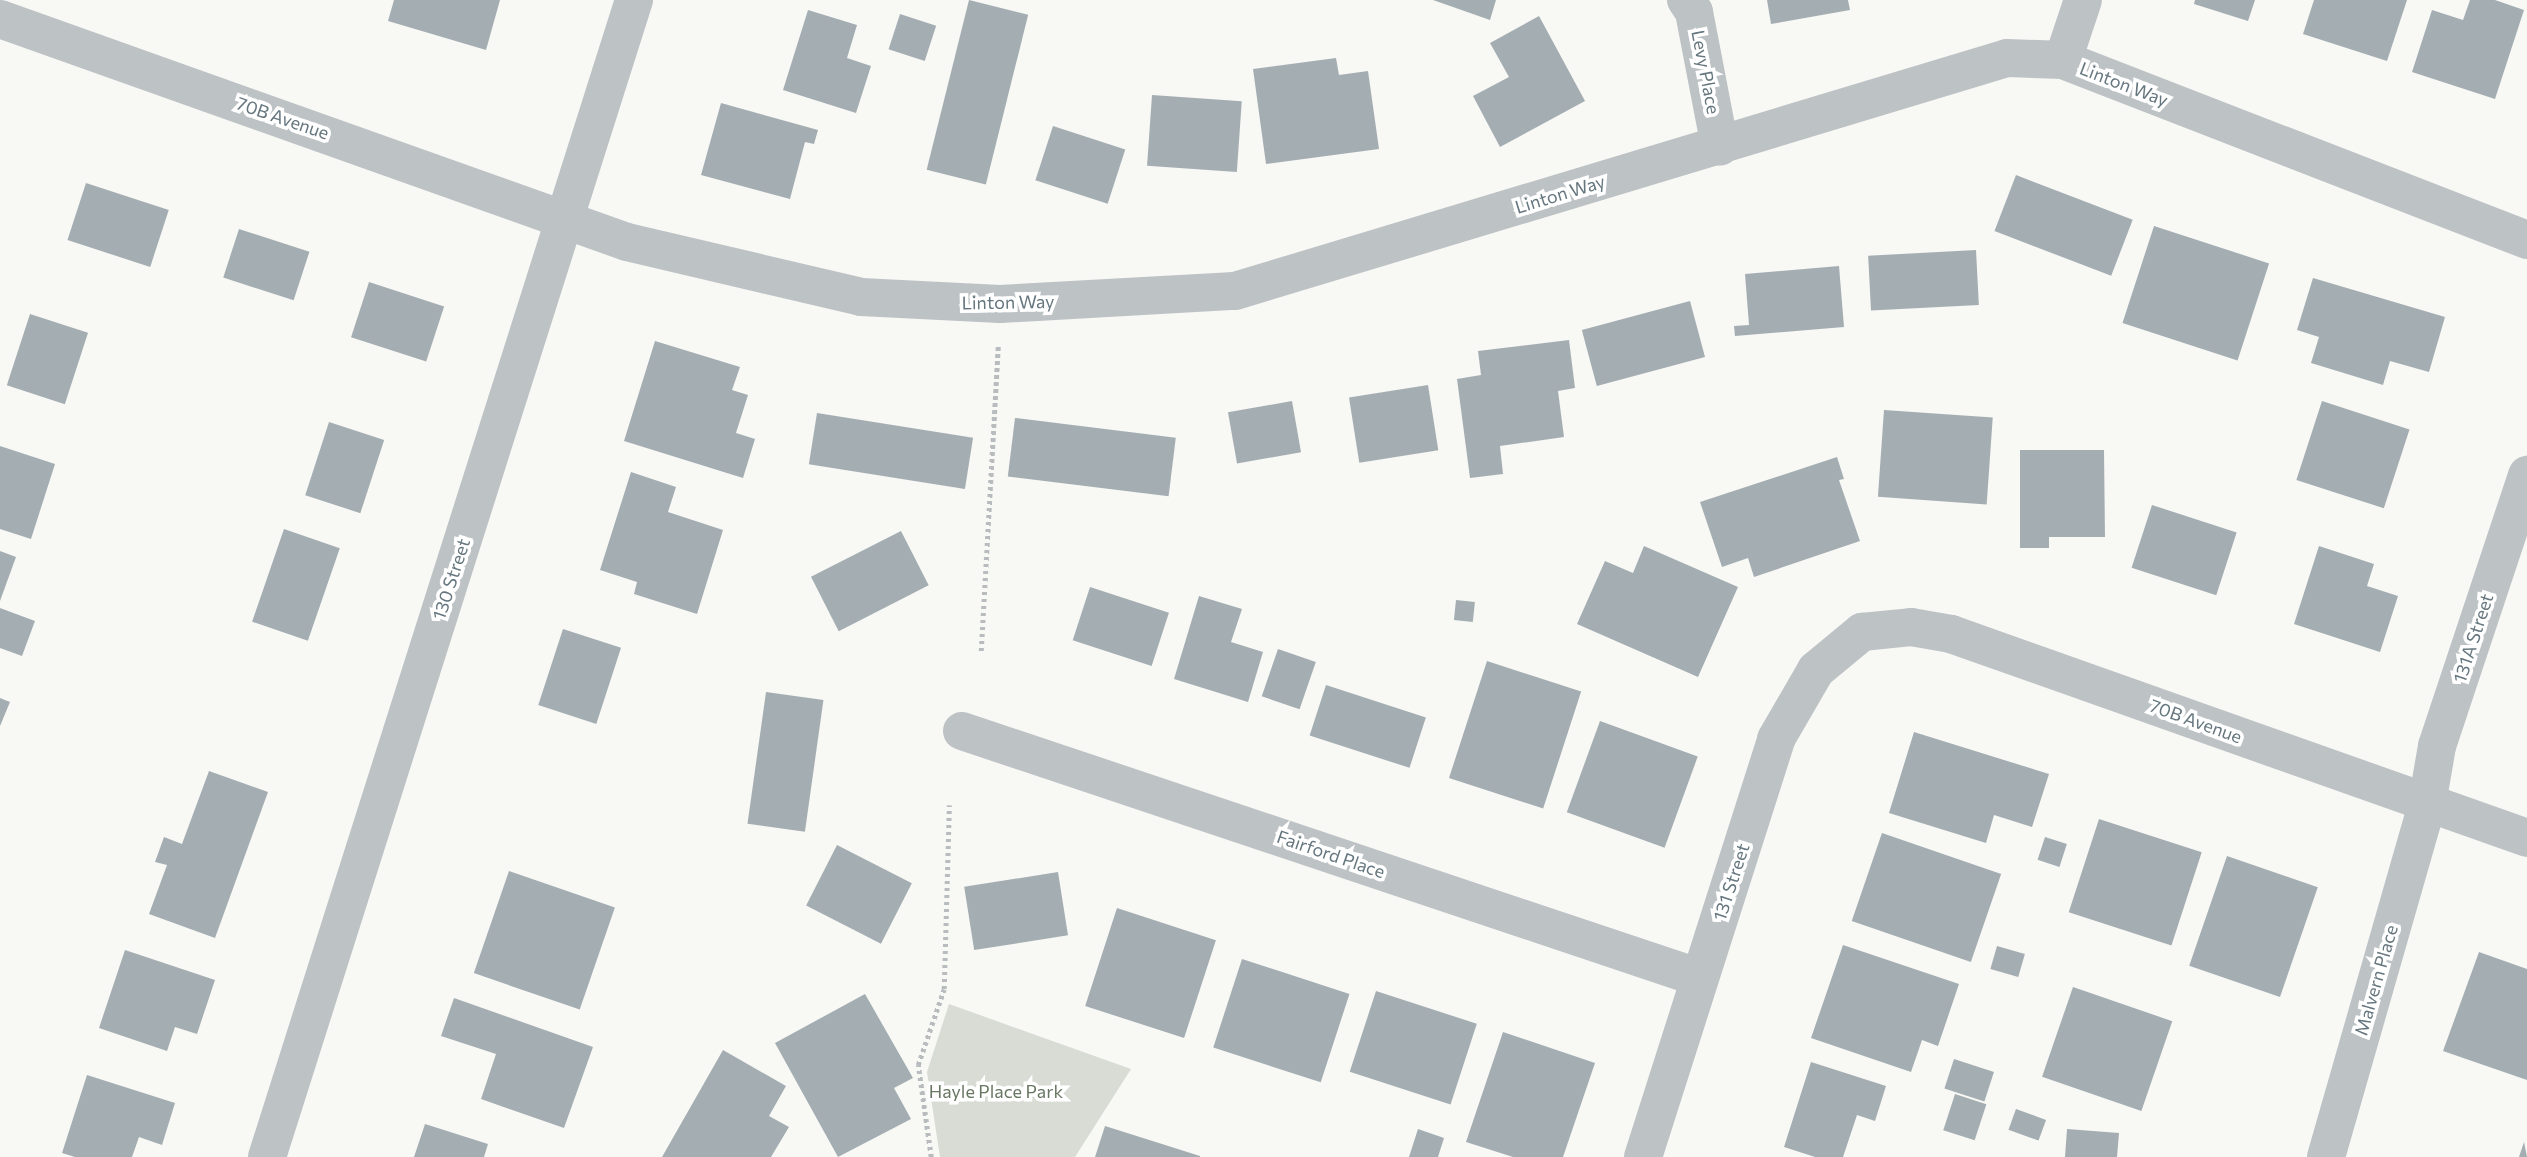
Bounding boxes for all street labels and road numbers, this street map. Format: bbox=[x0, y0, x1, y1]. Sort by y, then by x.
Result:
street label: Levy Place bbox=[1687, 28, 1725, 116]
street label: Linton Way bbox=[2077, 57, 2171, 111]
street label: 70B Avenue bbox=[234, 92, 332, 144]
street label: Linton Way bbox=[1512, 170, 1608, 218]
street label: Linton Way bbox=[961, 290, 1055, 314]
street label: 130 Street bbox=[428, 536, 474, 622]
street label: 131A Street bbox=[2448, 591, 2498, 685]
street label: 70B Avenue bbox=[2147, 694, 2245, 748]
street label: Fairford Place bbox=[1274, 825, 1388, 883]
street label: 131 Street bbox=[1708, 841, 1754, 923]
street label: Malvern Place bbox=[2350, 922, 2402, 1038]

